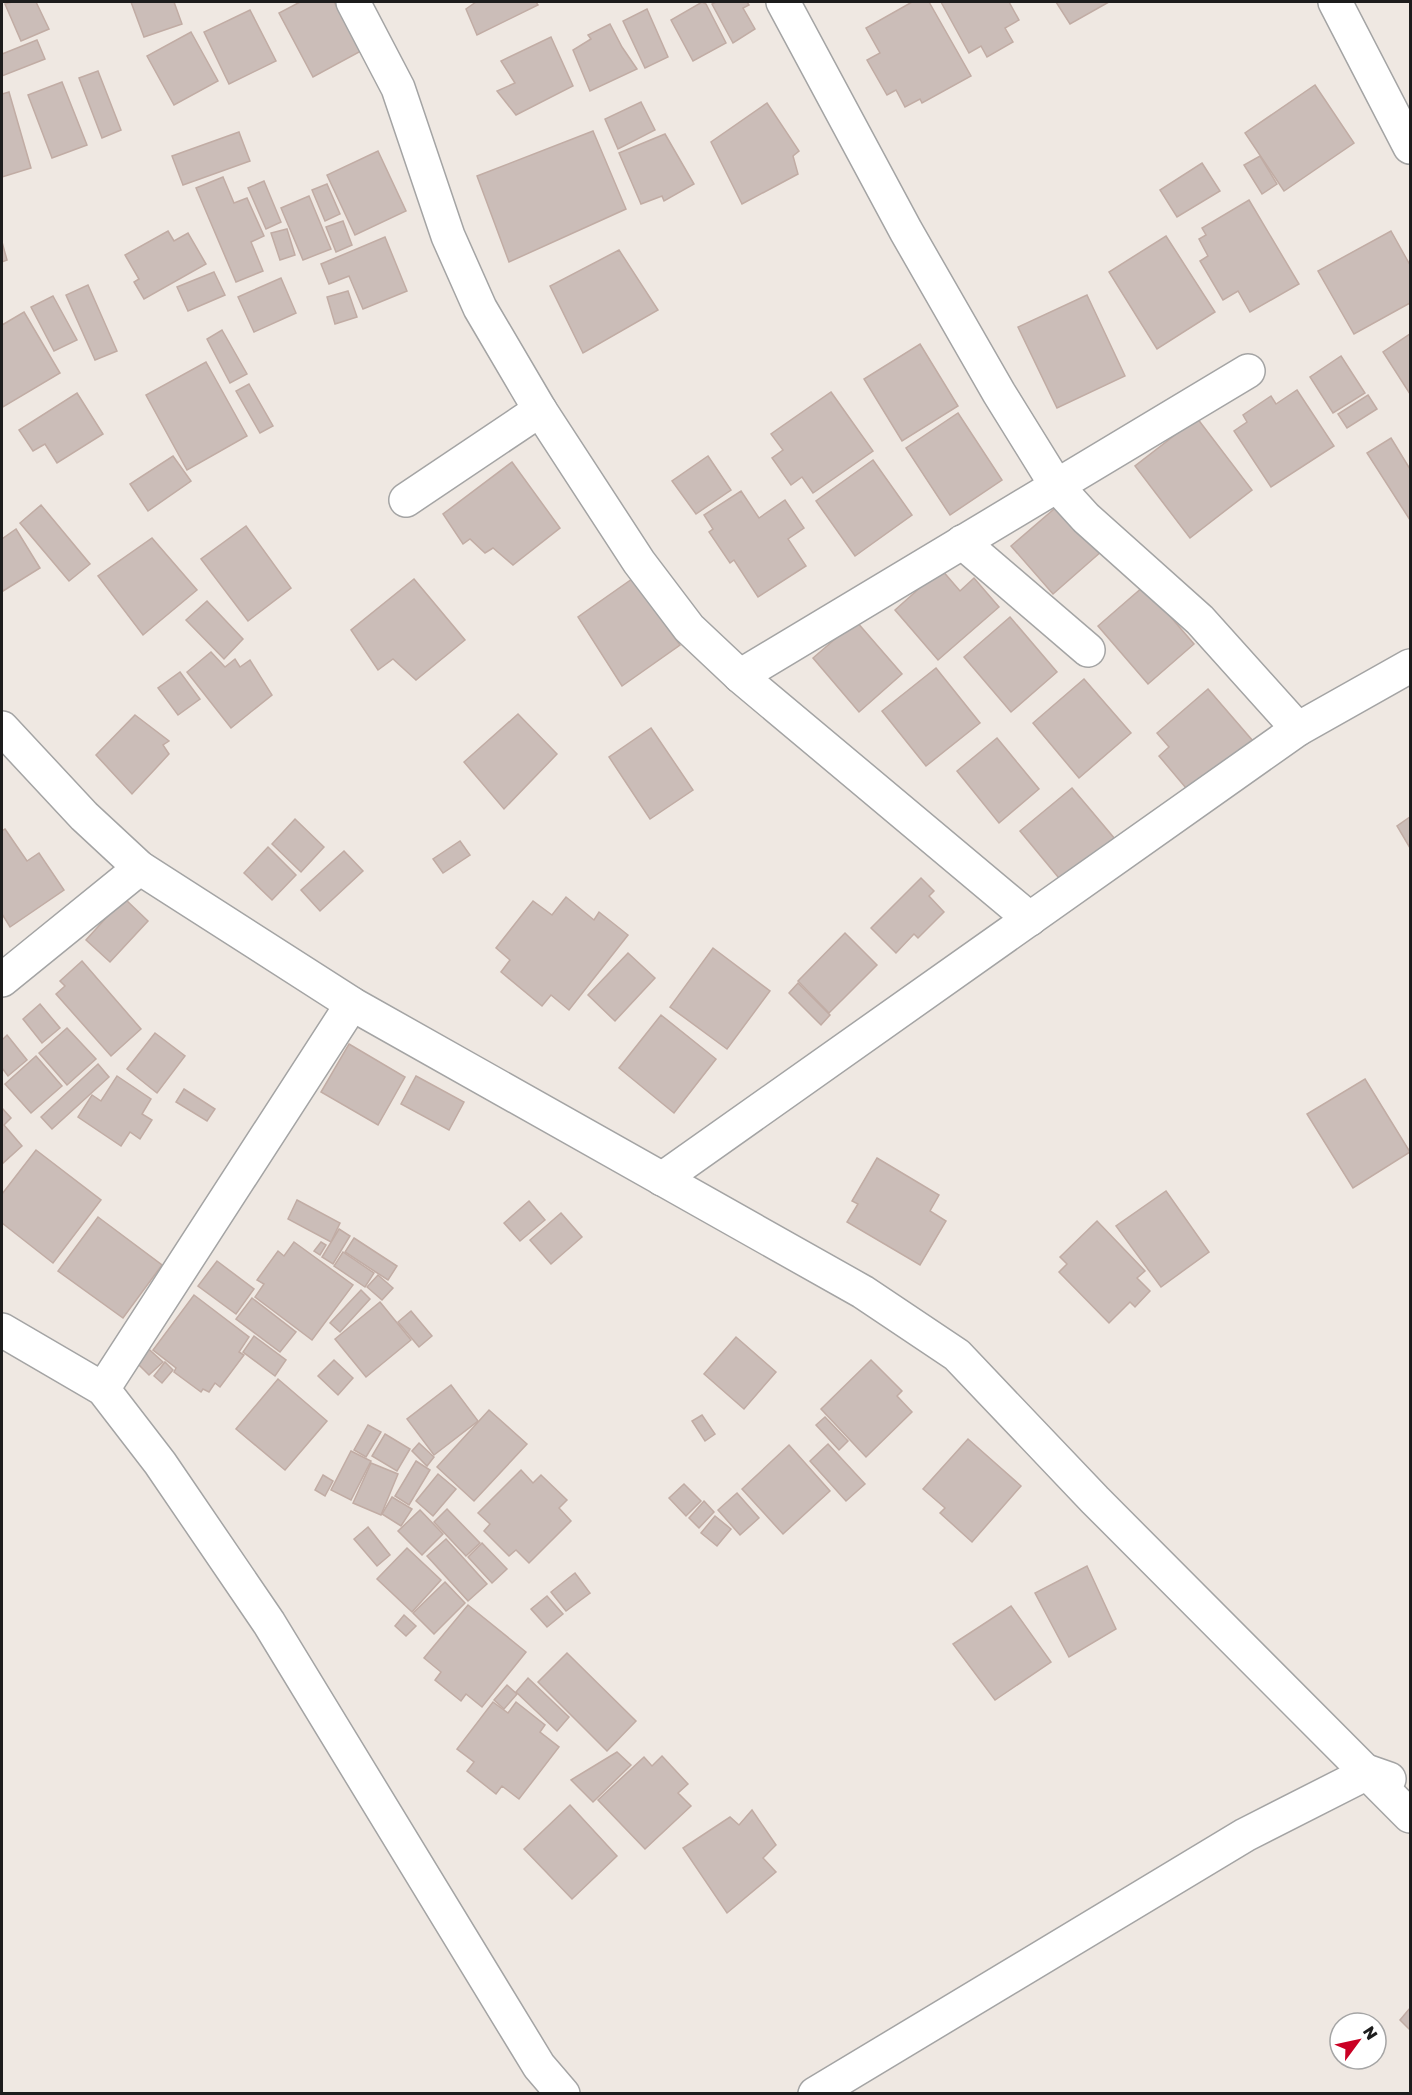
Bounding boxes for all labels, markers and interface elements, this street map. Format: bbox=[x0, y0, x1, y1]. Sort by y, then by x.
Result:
north arrow bbox=[1328, 2011, 1388, 2071]
text: N bbox=[1359, 2022, 1382, 2043]

